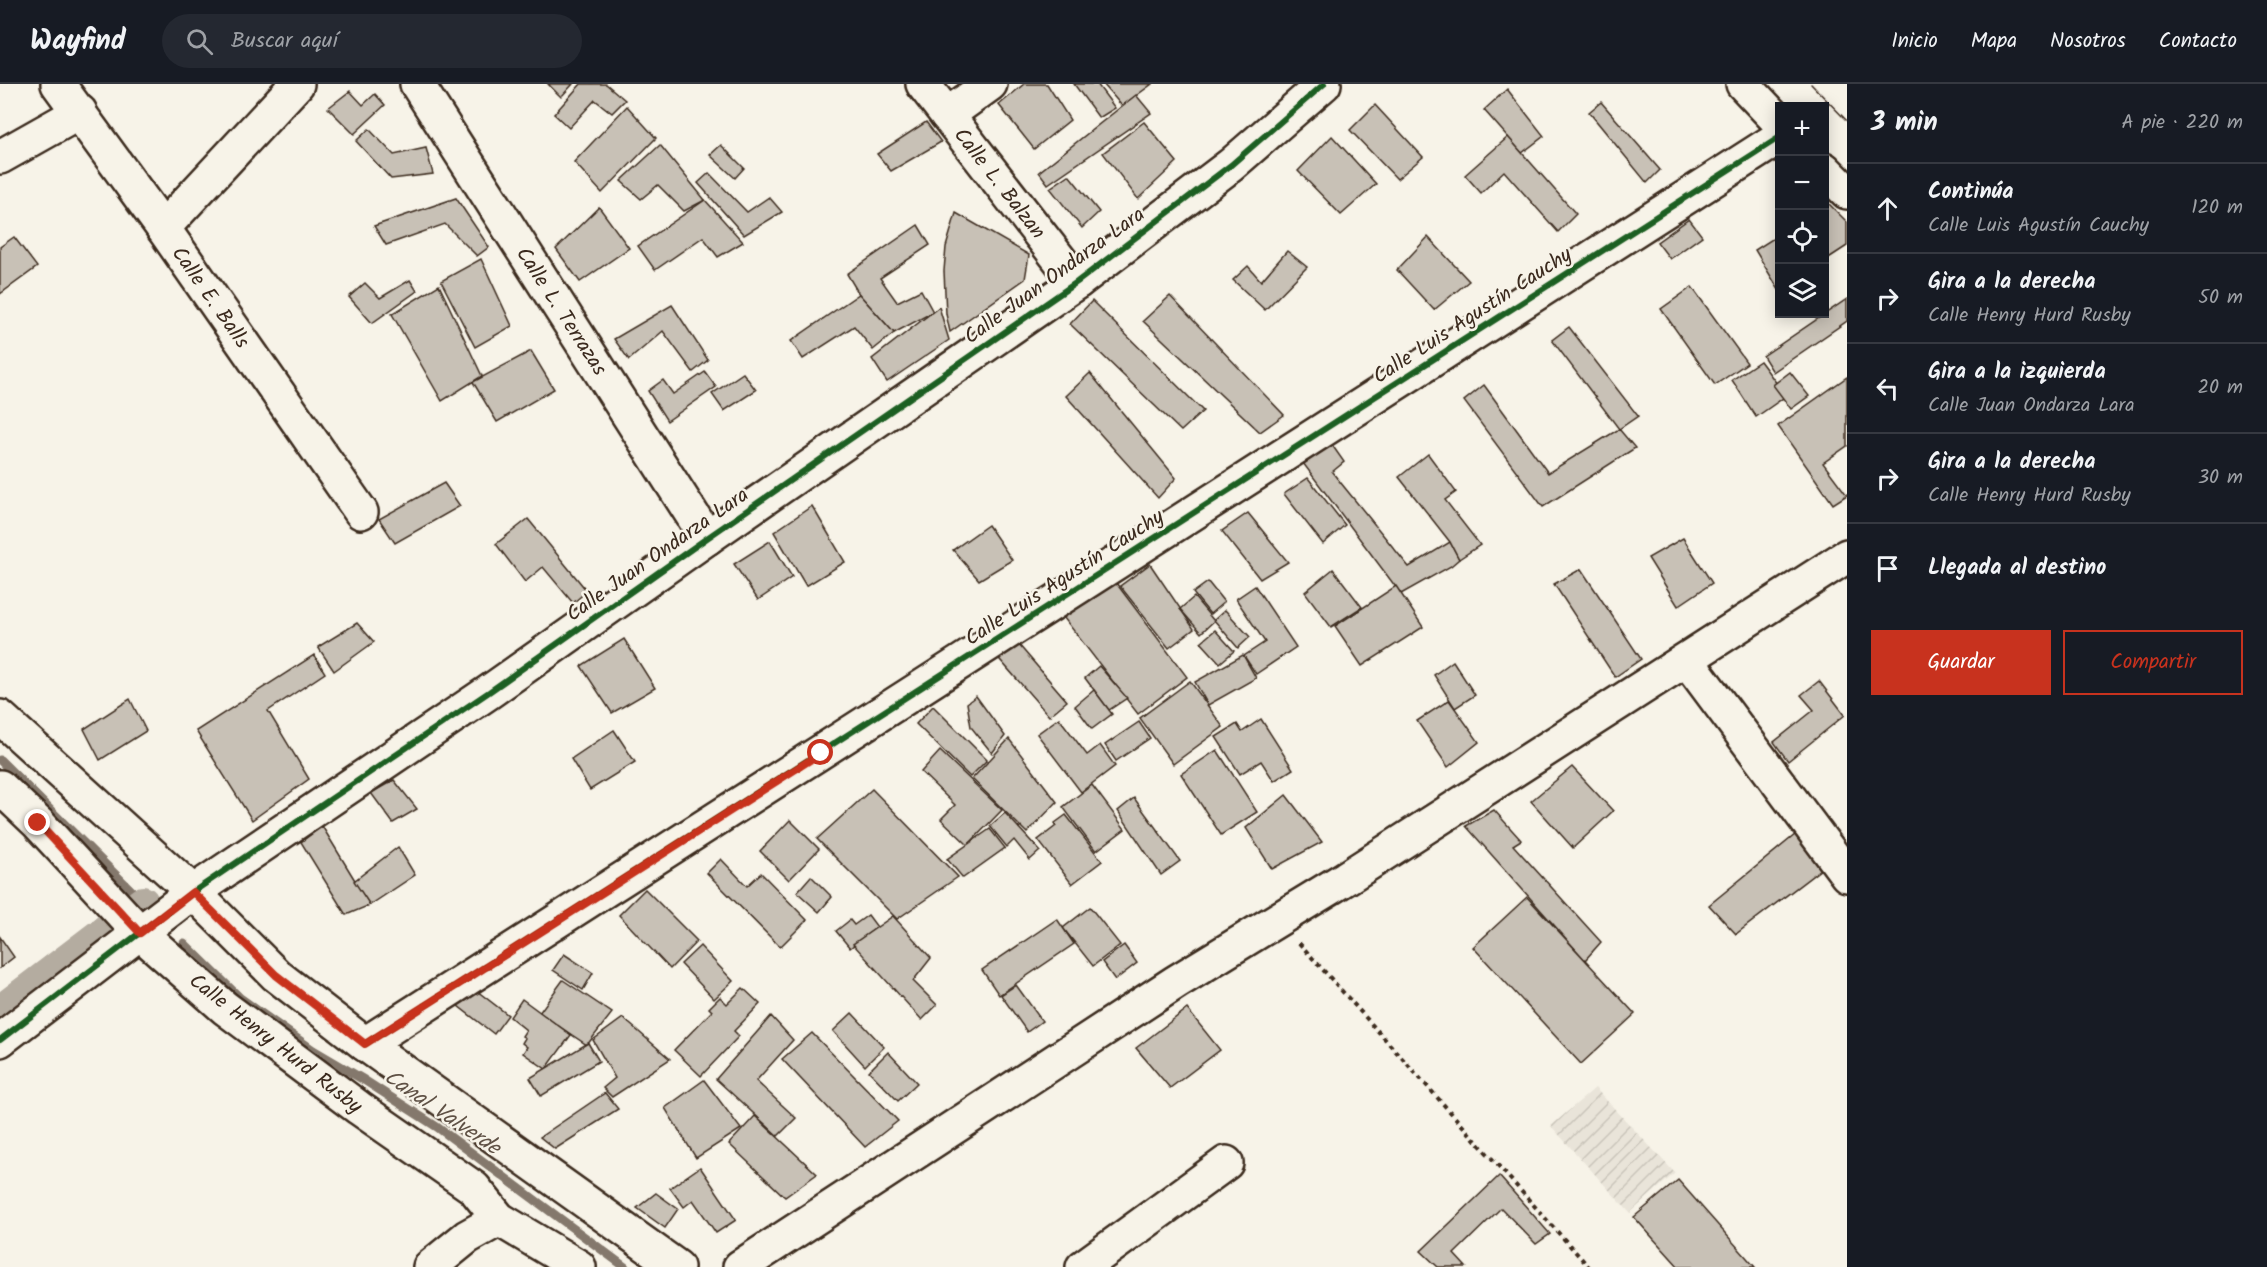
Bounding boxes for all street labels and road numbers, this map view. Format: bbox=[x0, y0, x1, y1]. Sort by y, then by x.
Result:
street label: Calle L. Balzan bbox=[945, 121, 1053, 247]
street label: Calle Juan Ondarza Lara bbox=[957, 199, 1152, 353]
street label: Calle Luis Agustín Cauchy bbox=[1367, 239, 1579, 393]
street label: Calle E. Balls bbox=[162, 240, 257, 356]
street label: Calle L. Terrazas bbox=[507, 241, 615, 383]
street label: Calle Juan Ondarza Lara bbox=[560, 479, 756, 631]
street label: Calle Luis Agustín Cauchy bbox=[959, 501, 1171, 655]
street label: Calle Henry Hurd Rusby bbox=[181, 966, 369, 1123]

